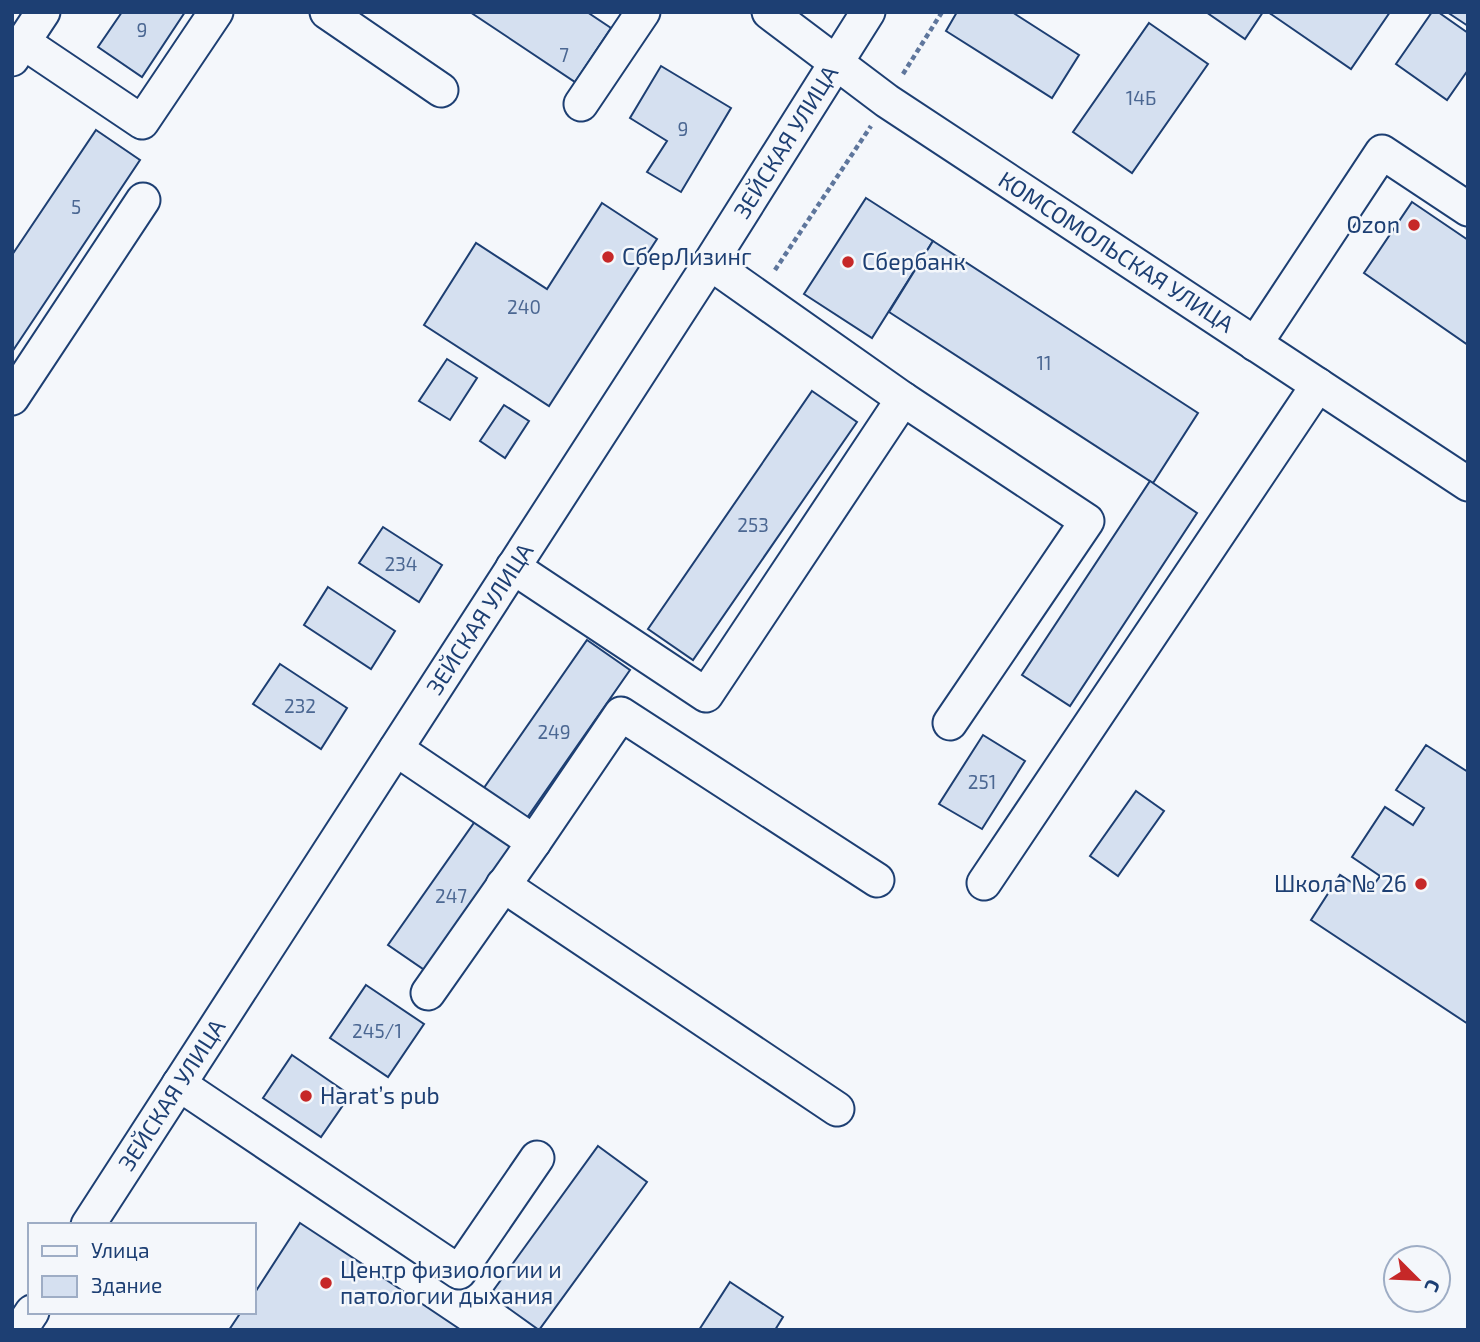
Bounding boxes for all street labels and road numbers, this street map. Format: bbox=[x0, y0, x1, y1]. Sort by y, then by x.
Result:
street label: ЗЕЙСКАЯ УЛИЦА bbox=[727, 59, 844, 223]
street label: КОМСОМОЛЬСКАЯ УЛИЦА bbox=[994, 165, 1240, 338]
street label: ЗЕЙСКАЯ УЛИЦА bbox=[420, 537, 539, 699]
street label: ЗЕЙСКАЯ УЛИЦА bbox=[112, 1013, 231, 1175]

